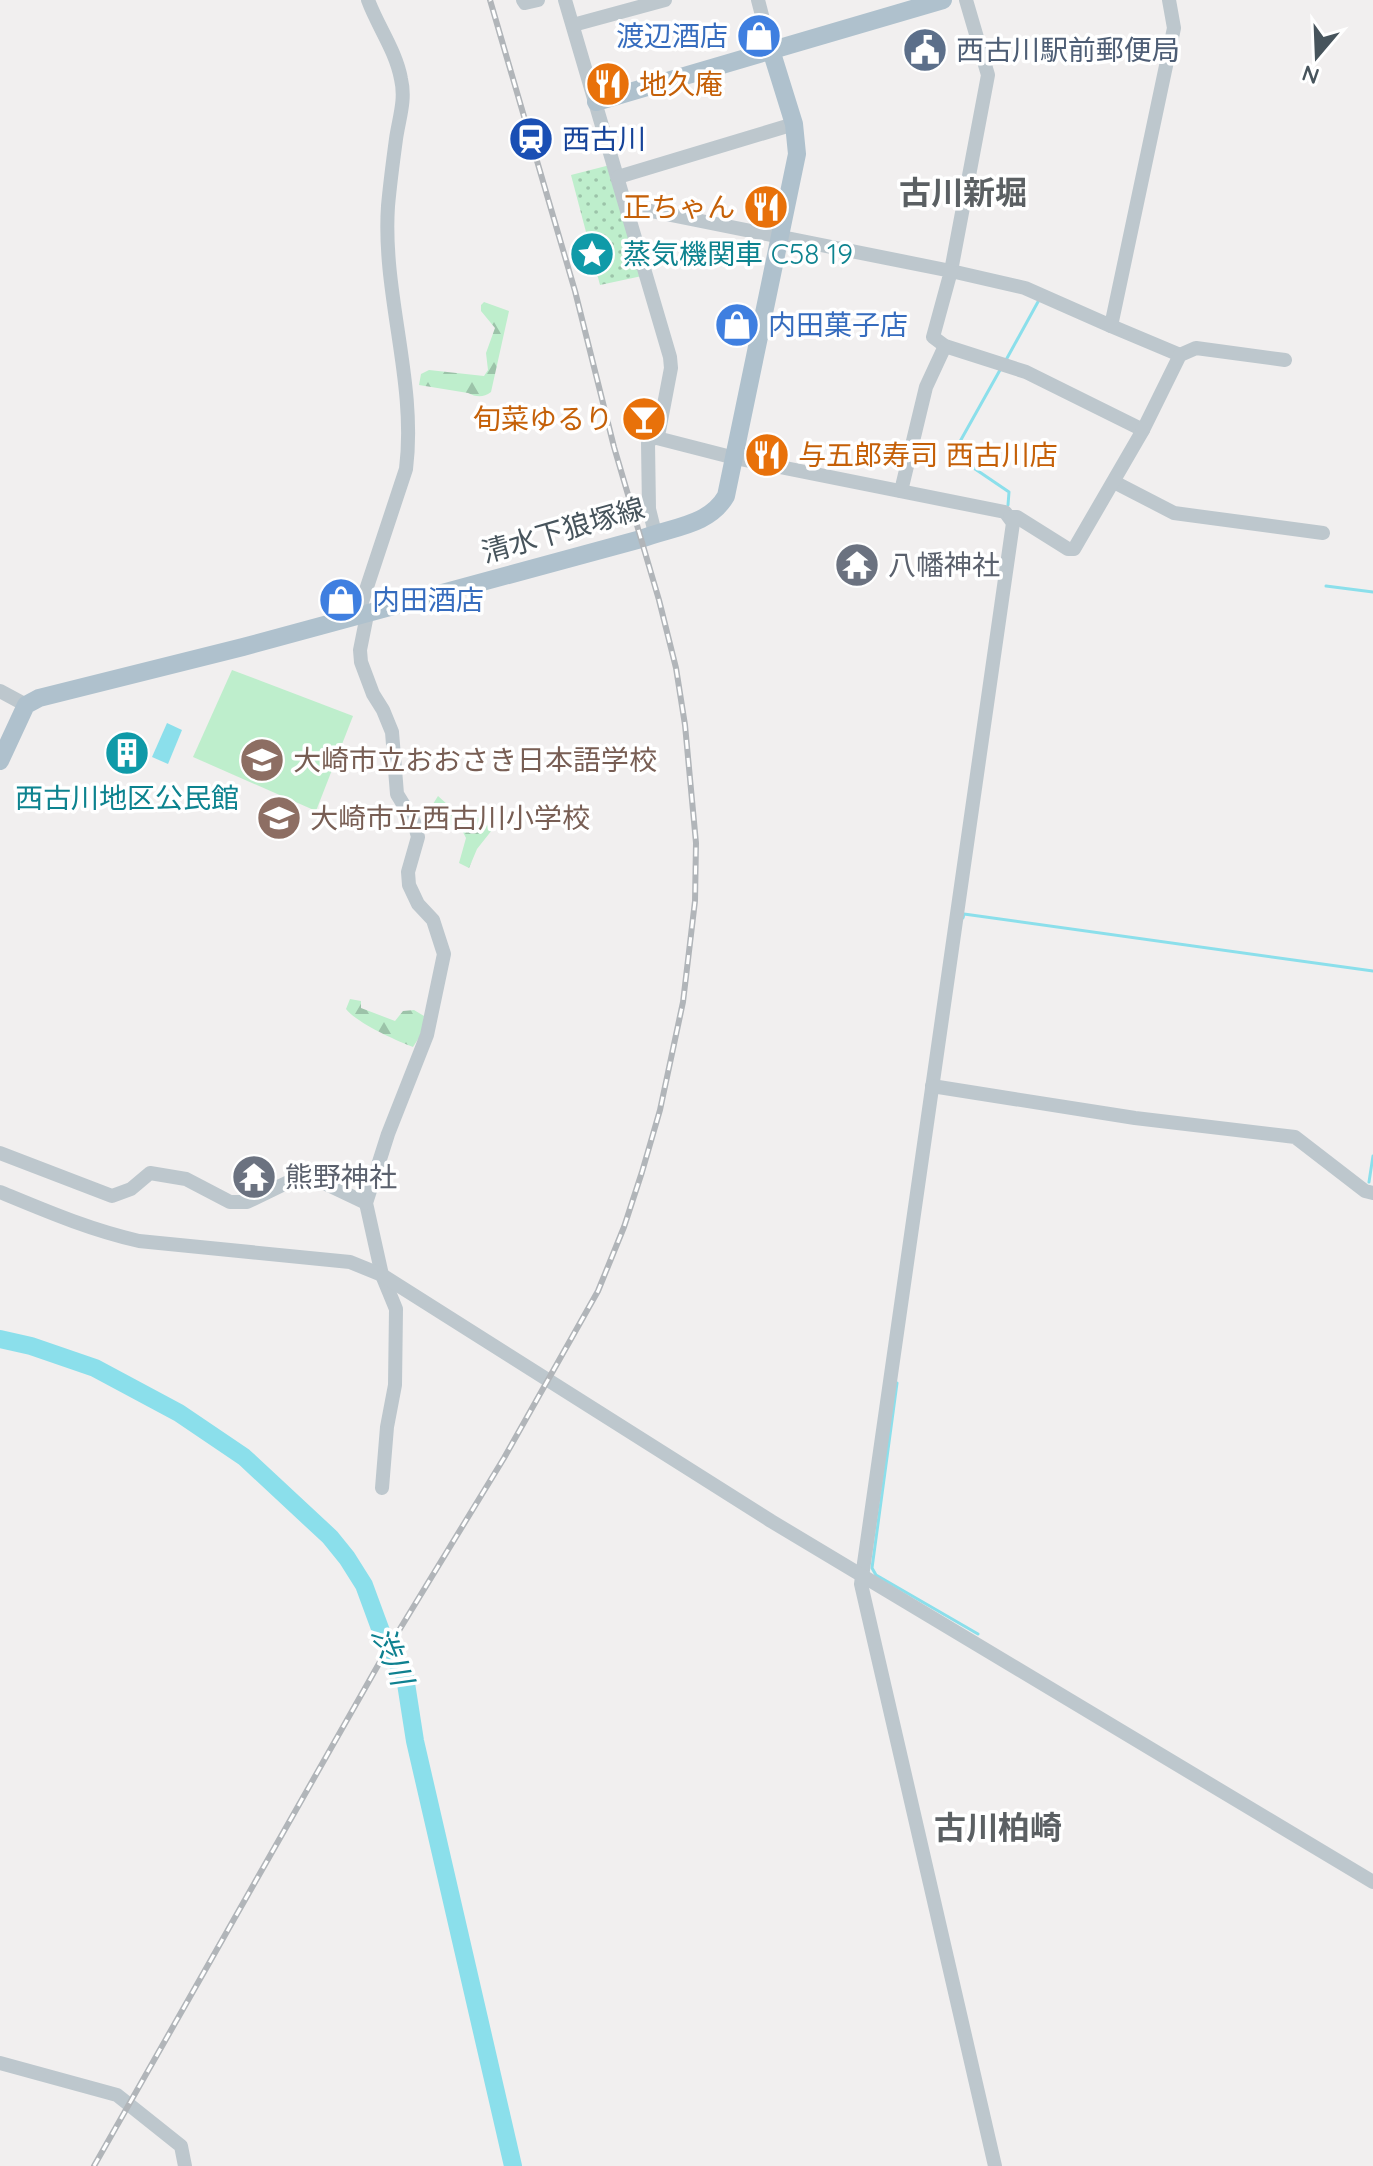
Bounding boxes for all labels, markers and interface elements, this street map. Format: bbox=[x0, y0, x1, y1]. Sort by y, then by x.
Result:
shop icon: 渡辺酒店 bbox=[735, 12, 783, 60]
north arrow bbox=[1277, 16, 1357, 96]
place label: 渡辺酒店 bbox=[616, 18, 728, 53]
public building icon: 西古川駅前郵便局 bbox=[901, 26, 949, 74]
place label: 西古川駅前郵便局 bbox=[956, 32, 1180, 67]
text: N bbox=[1298, 59, 1323, 91]
restaurant icon: 地久庵 bbox=[584, 60, 632, 108]
place label: 地久庵 bbox=[639, 66, 723, 101]
station icon: 西古川 bbox=[507, 115, 555, 163]
place label: 西古川 bbox=[562, 121, 646, 156]
district label: 古川新堀 bbox=[899, 172, 1027, 212]
restaurant icon: 正ちゃん bbox=[742, 183, 790, 231]
place label: 正ちゃん bbox=[623, 189, 735, 224]
place icon: 蒸気機関車 C58 19 bbox=[568, 230, 616, 278]
place label: 蒸気機関車 C58 19 bbox=[623, 236, 853, 271]
shop icon: 内田菓子店 bbox=[713, 301, 761, 349]
place label: 内田菓子店 bbox=[768, 307, 908, 342]
bar icon: 旬菜ゆるり bbox=[620, 395, 668, 443]
place label: 旬菜ゆるり bbox=[473, 401, 613, 436]
restaurant icon: 与五郎寿司 西古川店 bbox=[743, 431, 791, 479]
place label: 与五郎寿司 西古川店 bbox=[798, 437, 1058, 472]
street label: 清水下狼塚線 bbox=[477, 490, 648, 569]
temple icon: 八幡神社 bbox=[833, 541, 881, 589]
place label: 八幡神社 bbox=[888, 547, 1000, 582]
shop icon: 内田酒店 bbox=[317, 576, 365, 624]
place label: 内田酒店 bbox=[372, 582, 484, 617]
building icon: 西古川地区公民館 bbox=[103, 729, 151, 777]
school or university icon: 大崎市立おおさき日本語学校 bbox=[238, 736, 286, 784]
place label: 大崎市立おおさき日本語学校 bbox=[293, 742, 657, 777]
place label: 西古川地区公民館 bbox=[15, 780, 239, 815]
school or university icon: 大崎市立西古川小学校 bbox=[255, 794, 303, 842]
place label: 大崎市立西古川小学校 bbox=[310, 800, 590, 835]
temple icon: 熊野神社 bbox=[230, 1153, 278, 1201]
place label: 熊野神社 bbox=[285, 1159, 397, 1194]
water label: 渋川 bbox=[364, 1621, 423, 1693]
district label: 古川柏崎 bbox=[934, 1807, 1062, 1847]

